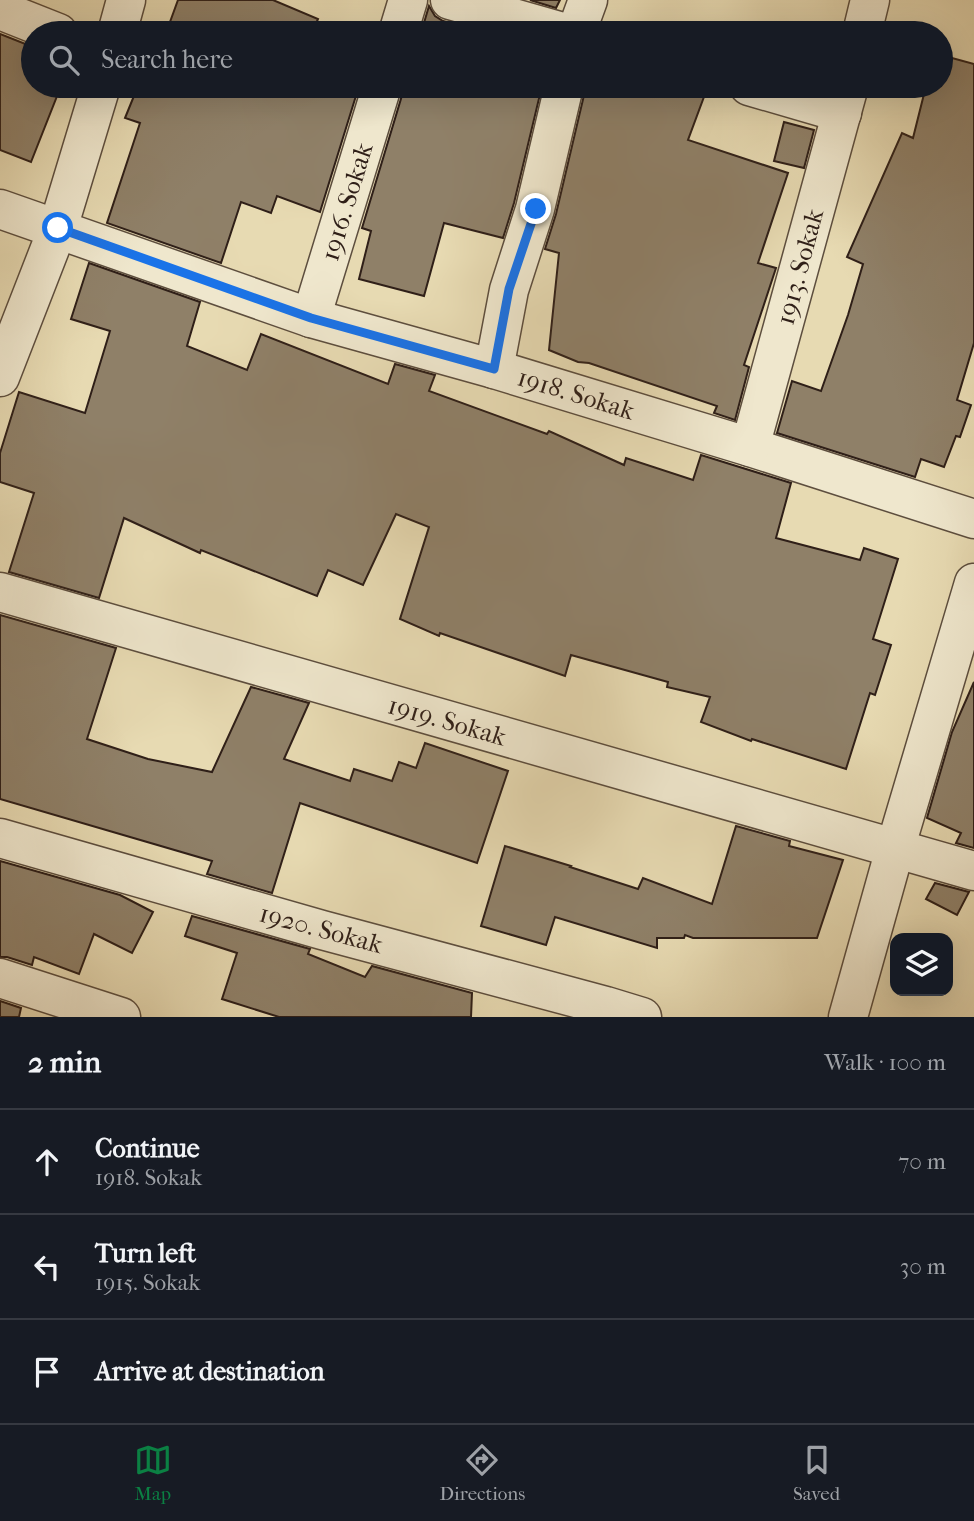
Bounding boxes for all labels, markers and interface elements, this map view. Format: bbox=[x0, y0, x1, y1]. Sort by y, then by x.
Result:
search box bbox=[21, 21, 953, 98]
icon: search bbox=[45, 41, 83, 79]
text: Search here bbox=[101, 44, 233, 75]
street label: 1916. Sokak bbox=[314, 139, 380, 265]
route end bbox=[520, 193, 551, 224]
street label: 1913. Sokak bbox=[770, 205, 830, 328]
route start bbox=[42, 212, 73, 243]
street label: 1918. Sokak bbox=[514, 361, 639, 427]
street label: 1919. Sokak bbox=[384, 689, 510, 753]
street label: 1920. Sokak bbox=[256, 898, 387, 960]
map controls bbox=[890, 933, 953, 996]
button: layers bbox=[890, 933, 953, 996]
text: 2 min bbox=[28, 1045, 101, 1080]
text: Walk · 100 m bbox=[824, 1049, 946, 1076]
text: Continue bbox=[95, 1133, 200, 1164]
icon: ahead bbox=[28, 1143, 66, 1181]
text: 70 m bbox=[898, 1148, 946, 1175]
text: 1918. Sokak bbox=[95, 1164, 202, 1191]
text: Turn left bbox=[95, 1238, 196, 1269]
icon: left bbox=[28, 1248, 66, 1286]
text: 30 m bbox=[900, 1253, 946, 1280]
text: 1915. Sokak bbox=[95, 1269, 200, 1296]
icon: arrive bbox=[28, 1353, 66, 1391]
text: Arrive at destination bbox=[95, 1356, 325, 1387]
tab: Map bbox=[134, 1441, 172, 1505]
tab: Directions bbox=[440, 1441, 525, 1505]
tab: Saved bbox=[793, 1441, 840, 1505]

